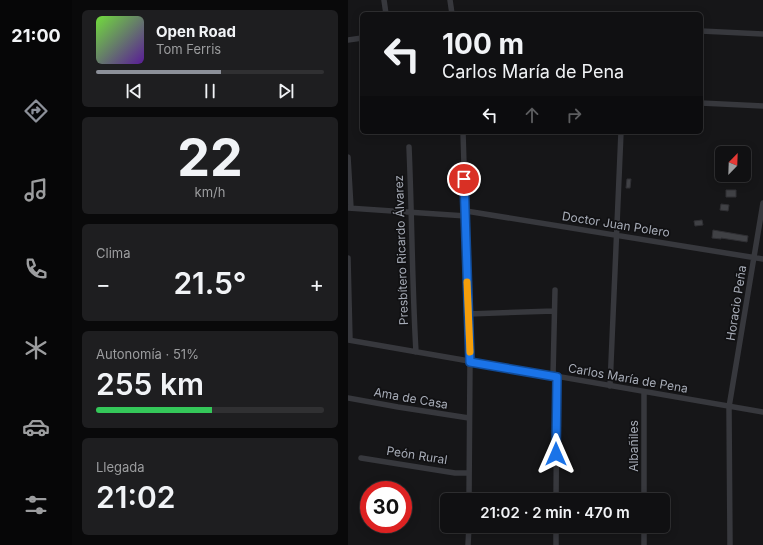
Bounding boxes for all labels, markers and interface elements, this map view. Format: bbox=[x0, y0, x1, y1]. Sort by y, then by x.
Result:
text: Open Road bbox=[156, 22, 236, 41]
text: 21:00 bbox=[11, 25, 61, 46]
text: 100 m bbox=[442, 27, 524, 61]
icon: left bbox=[376, 28, 428, 80]
text: Tom Ferris bbox=[156, 41, 221, 57]
text: Carlos María de Pena bbox=[442, 61, 624, 82]
icon: previous bbox=[123, 80, 145, 102]
icon: pause bbox=[199, 80, 221, 102]
icon: next bbox=[275, 80, 297, 102]
icon: directions bbox=[22, 97, 50, 125]
icon: left bbox=[479, 104, 501, 126]
icon: ahead bbox=[521, 104, 543, 126]
icon: right bbox=[563, 104, 585, 126]
text: 22 bbox=[177, 126, 243, 189]
north arrow bbox=[715, 146, 751, 182]
map controls bbox=[715, 146, 751, 182]
pin bbox=[447, 162, 481, 196]
icon: arrive bbox=[453, 168, 475, 190]
street label: Presbítero Ricardo Álvarez bbox=[391, 175, 411, 325]
icon: music bbox=[22, 176, 50, 204]
text: km/h bbox=[195, 184, 225, 200]
street label: Doctor Juan Polero bbox=[561, 208, 671, 240]
text: Clima bbox=[96, 245, 130, 261]
icon: phone bbox=[22, 255, 50, 283]
street label: Horacio Peña bbox=[723, 264, 749, 342]
text: 21.5° bbox=[173, 265, 247, 301]
text: − bbox=[96, 271, 111, 297]
text: + bbox=[309, 271, 324, 297]
icon: climate bbox=[22, 334, 50, 362]
text: Autonomía · 51% bbox=[96, 346, 199, 362]
street label: Carlos María de Pena bbox=[567, 360, 689, 396]
text: 255 km bbox=[96, 366, 204, 402]
street label: Ama de Casa bbox=[373, 384, 449, 412]
icon: car bbox=[22, 413, 50, 441]
street label: Albañiles bbox=[626, 420, 641, 472]
position arrow bbox=[535, 433, 577, 475]
street label: Peón Rural bbox=[386, 443, 448, 467]
text: Llegada bbox=[96, 459, 145, 475]
text: 21:02 bbox=[96, 479, 175, 515]
speed limit sign: 30 bbox=[360, 481, 412, 533]
icon: filters bbox=[22, 491, 50, 519]
text: 21:02 · 2 min · 470 m bbox=[480, 503, 630, 522]

